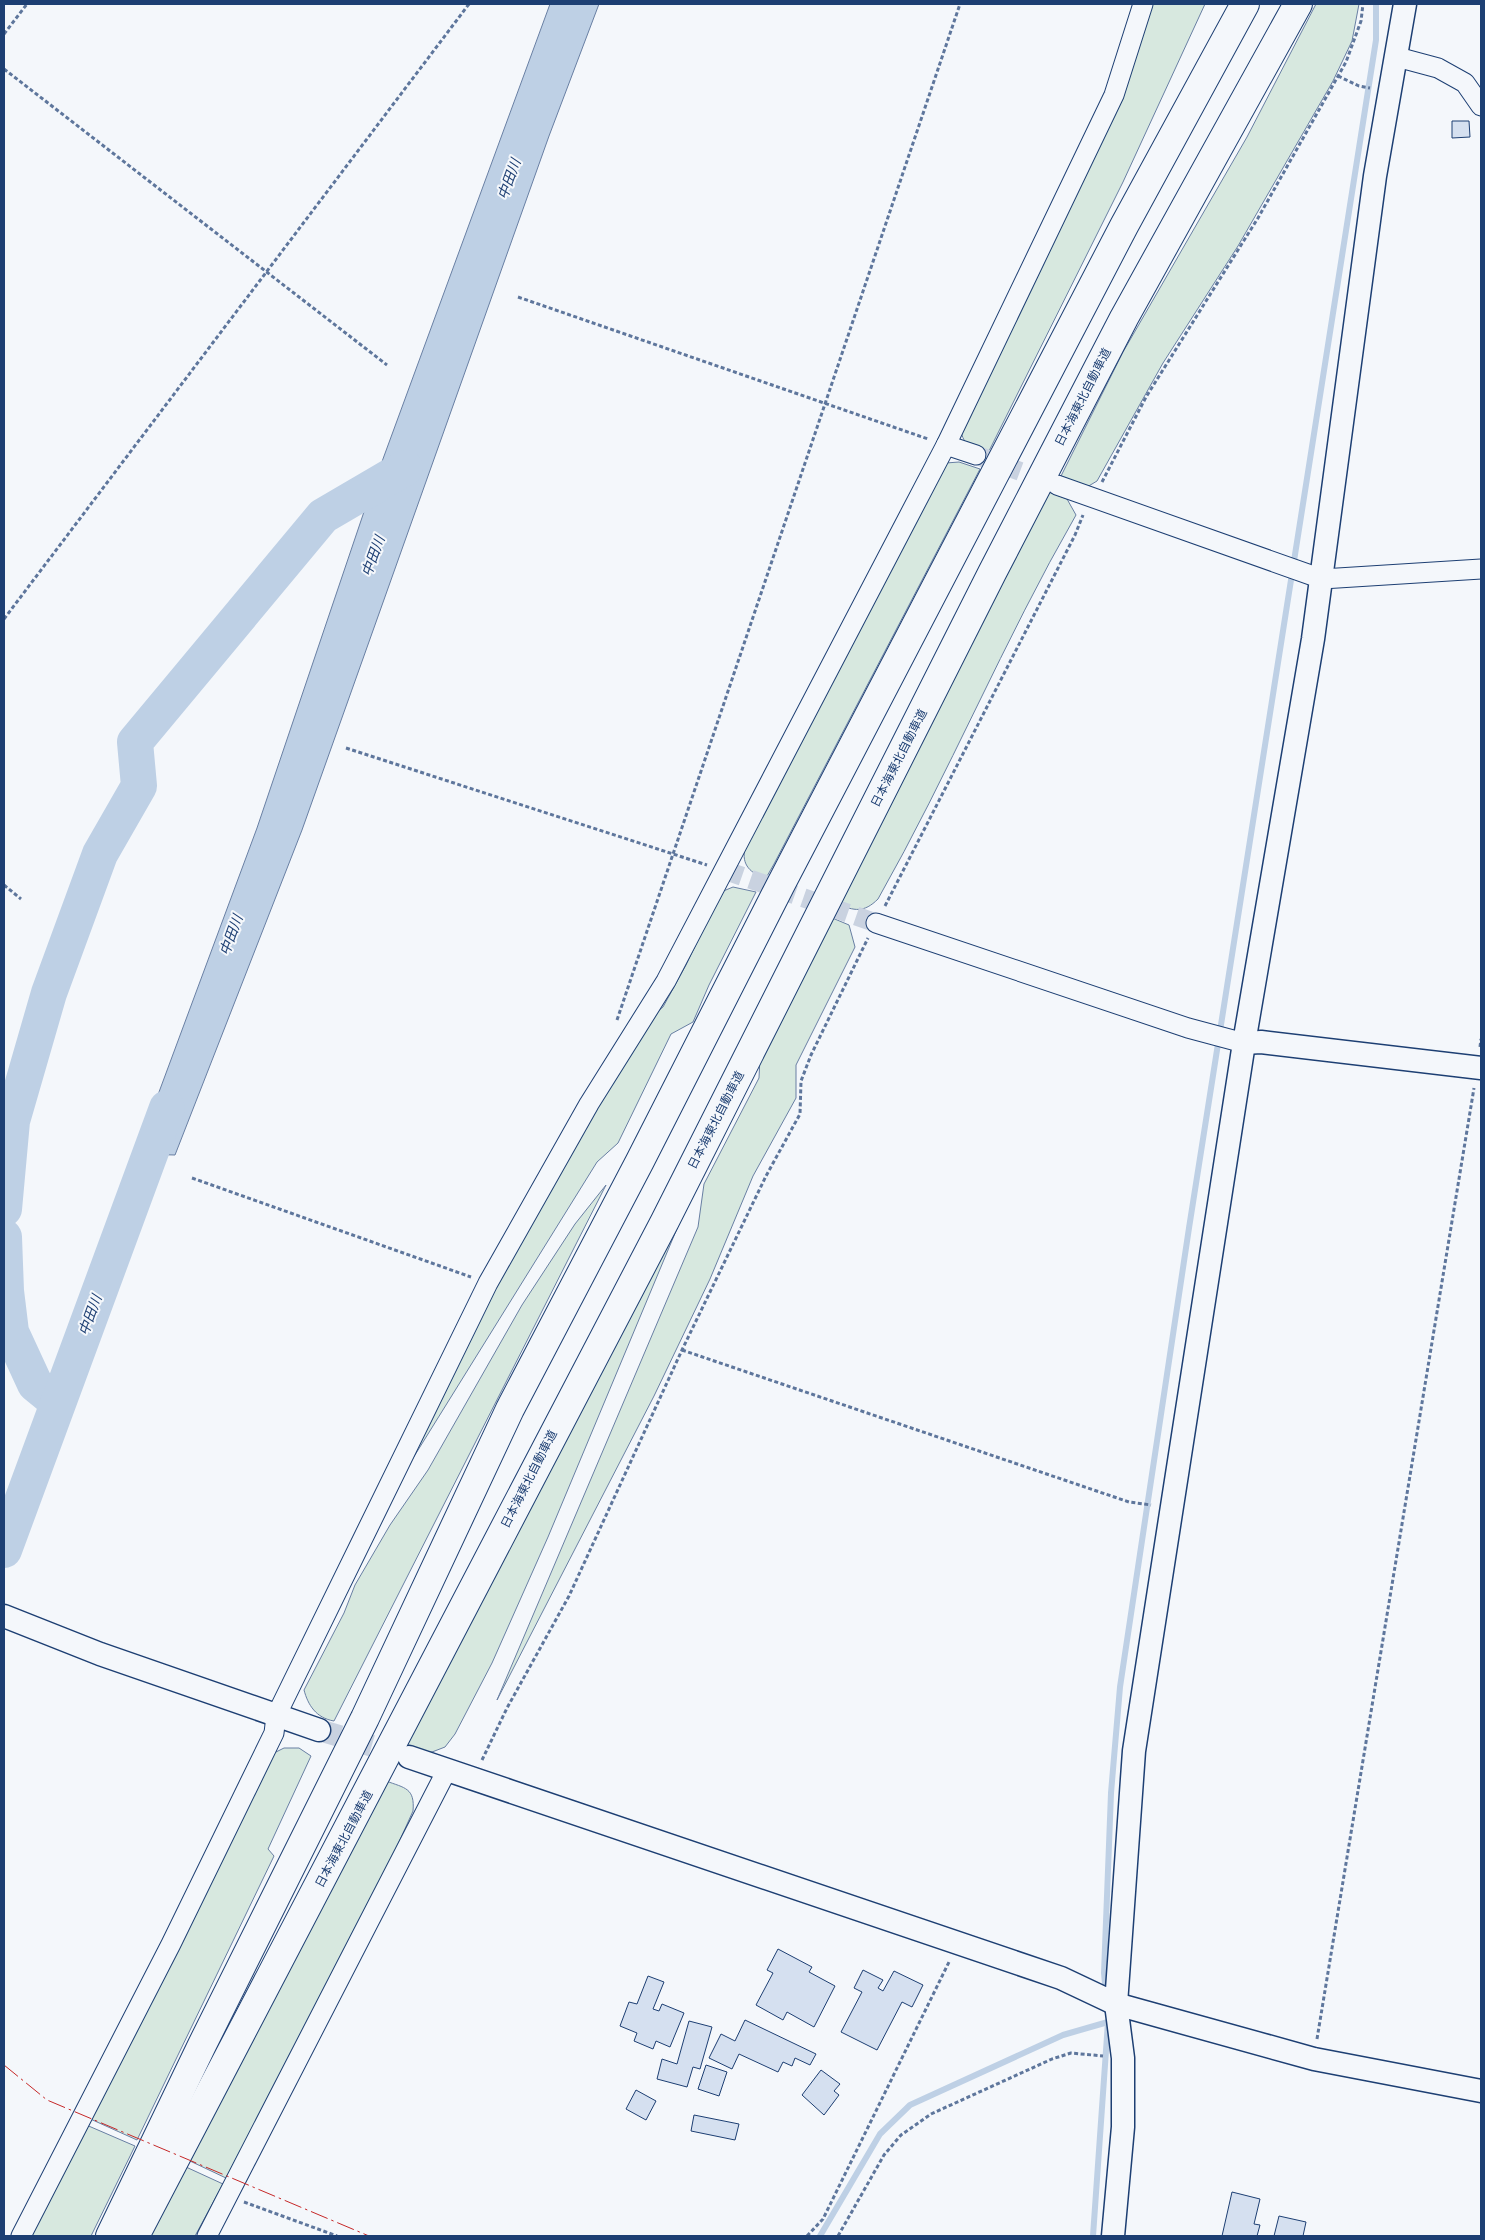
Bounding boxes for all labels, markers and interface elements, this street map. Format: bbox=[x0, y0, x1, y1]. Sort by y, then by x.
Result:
water label: 中田川 bbox=[494, 155, 524, 201]
street label: 日本海東北自動車道 bbox=[1052, 346, 1114, 448]
water label: 中田川 bbox=[358, 532, 388, 578]
street label: 日本海東北自動車道 bbox=[868, 707, 930, 809]
water label: 中田川 bbox=[216, 911, 246, 957]
street label: 日本海東北自動車道 bbox=[685, 1069, 747, 1171]
water label: 中田川 bbox=[75, 1291, 105, 1337]
street label: 日本海東北自動車道 bbox=[498, 1428, 560, 1530]
street label: 日本海東北自動車道 bbox=[312, 1788, 376, 1890]

